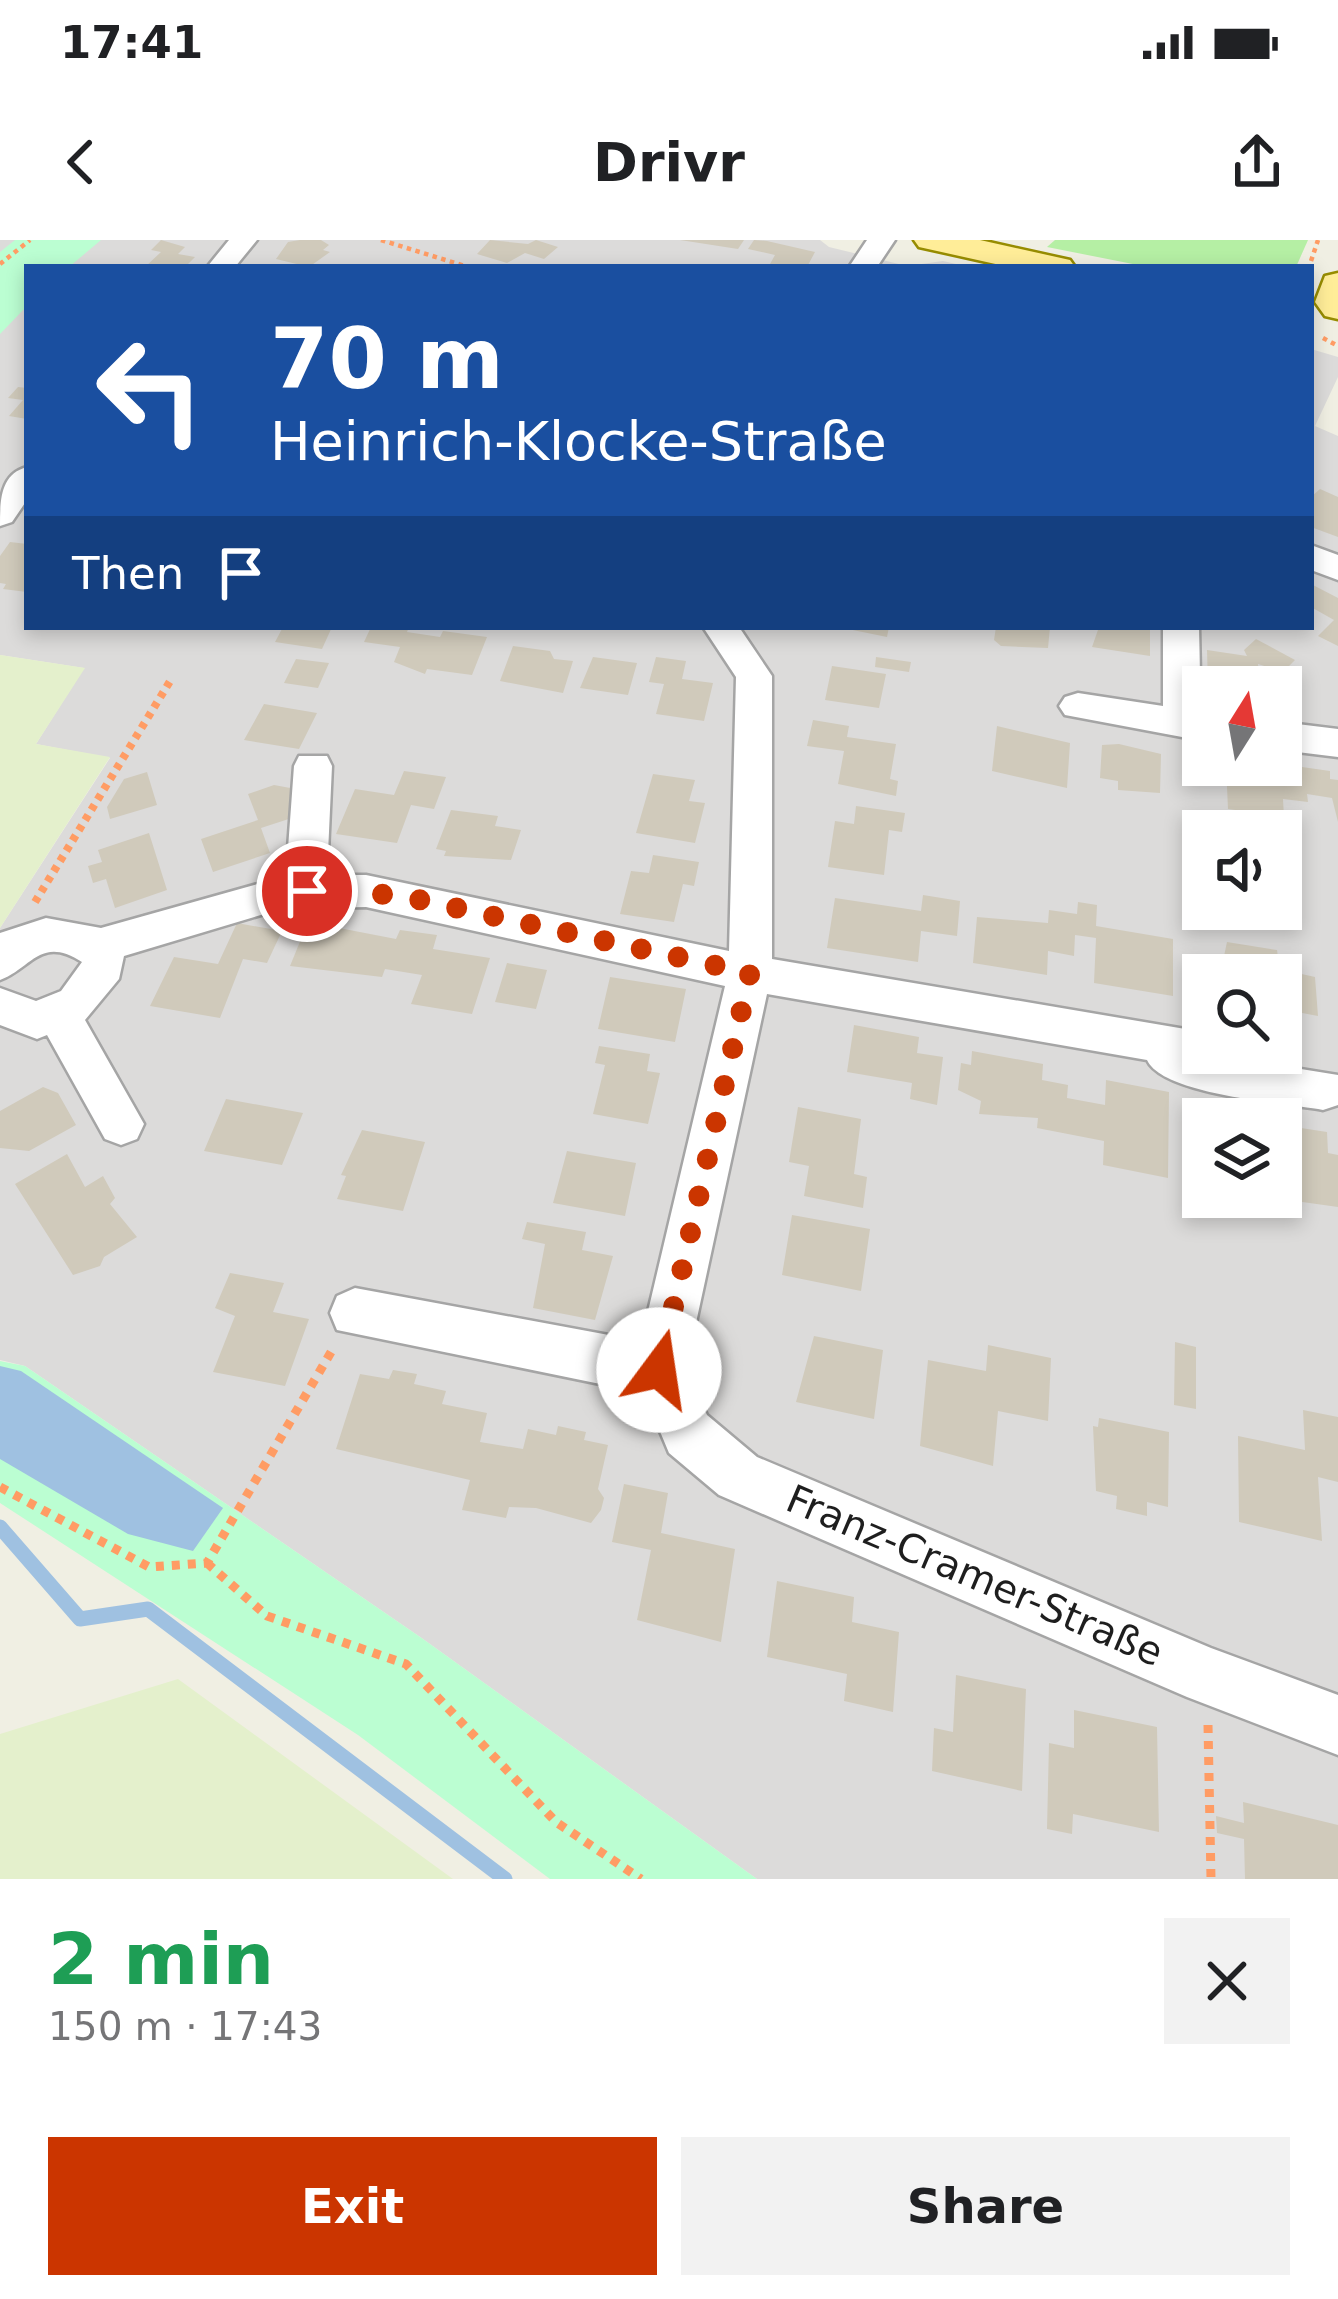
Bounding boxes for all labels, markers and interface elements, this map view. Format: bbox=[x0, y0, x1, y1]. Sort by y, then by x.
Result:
text: 17:41 bbox=[60, 16, 203, 69]
icon: back bbox=[48, 129, 114, 195]
icon: share bbox=[1224, 129, 1290, 195]
text: Drivr bbox=[593, 131, 745, 194]
text: 70 m bbox=[270, 310, 504, 408]
icon: left bbox=[72, 312, 228, 468]
text: Heinrich-Klocke-Straße bbox=[270, 410, 887, 473]
icon: arrive bbox=[208, 540, 274, 606]
text: Then bbox=[72, 547, 184, 600]
north arrow bbox=[1182, 666, 1302, 786]
map controls bbox=[1182, 666, 1302, 1218]
button: sound bbox=[1182, 810, 1302, 930]
pin bbox=[256, 840, 358, 942]
icon: arrive bbox=[274, 858, 340, 924]
button: search bbox=[1182, 954, 1302, 1074]
button: layers bbox=[1182, 1098, 1302, 1218]
position arrow bbox=[596, 1307, 722, 1433]
street label: Franz-Cramer-Straße bbox=[780, 1476, 1170, 1675]
text: 2 min bbox=[48, 1917, 274, 2001]
button: close bbox=[1164, 1918, 1290, 2044]
text: 150 m · 17:43 bbox=[48, 2004, 322, 2049]
button: Exit bbox=[48, 2137, 657, 2275]
button: Share bbox=[681, 2137, 1290, 2275]

